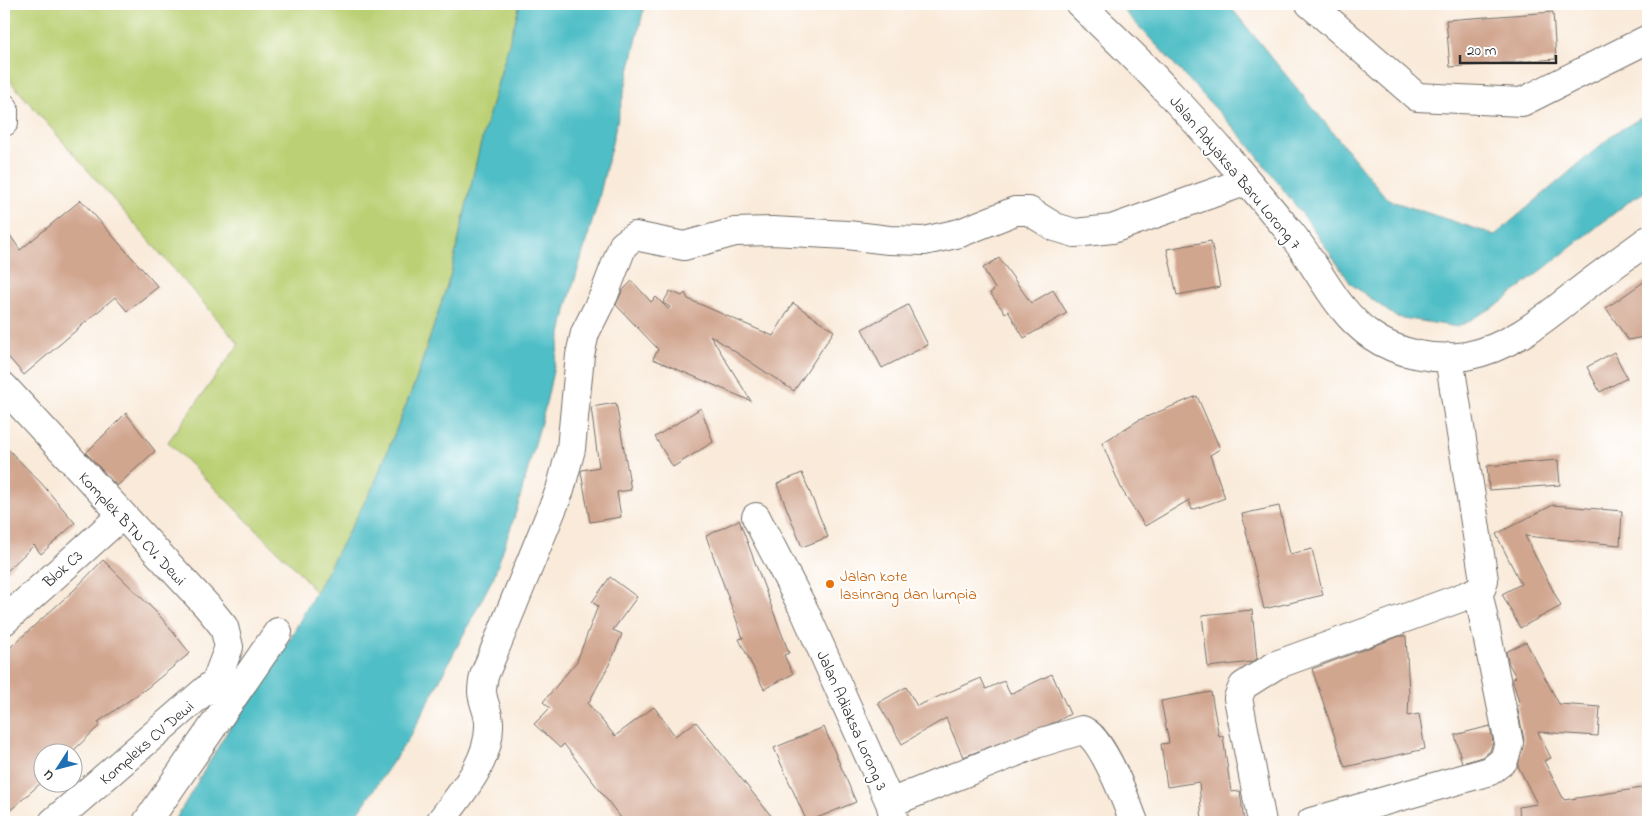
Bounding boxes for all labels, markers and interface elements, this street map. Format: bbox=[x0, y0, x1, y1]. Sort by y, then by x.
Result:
scale bar bbox=[1460, 32, 1556, 64]
text: 20 m bbox=[1467, 40, 1497, 62]
street label: Jalan Adyaksa Baru Lorong 7 bbox=[1163, 91, 1306, 256]
street label: Komplek BTN CV. Dewi bbox=[72, 467, 191, 592]
street label: Blok C3 bbox=[37, 545, 89, 595]
place label: Jalan kote lasinrang dan lumpia bbox=[840, 565, 977, 607]
marker: Jalan kote lasinrang dan lumpia bbox=[824, 578, 836, 590]
street label: Jalan Adiaksa Lorong 3 bbox=[809, 647, 893, 795]
street label: Kompleks CV Dewi bbox=[95, 696, 200, 791]
north arrow bbox=[32, 744, 82, 794]
text: U bbox=[38, 765, 60, 785]

